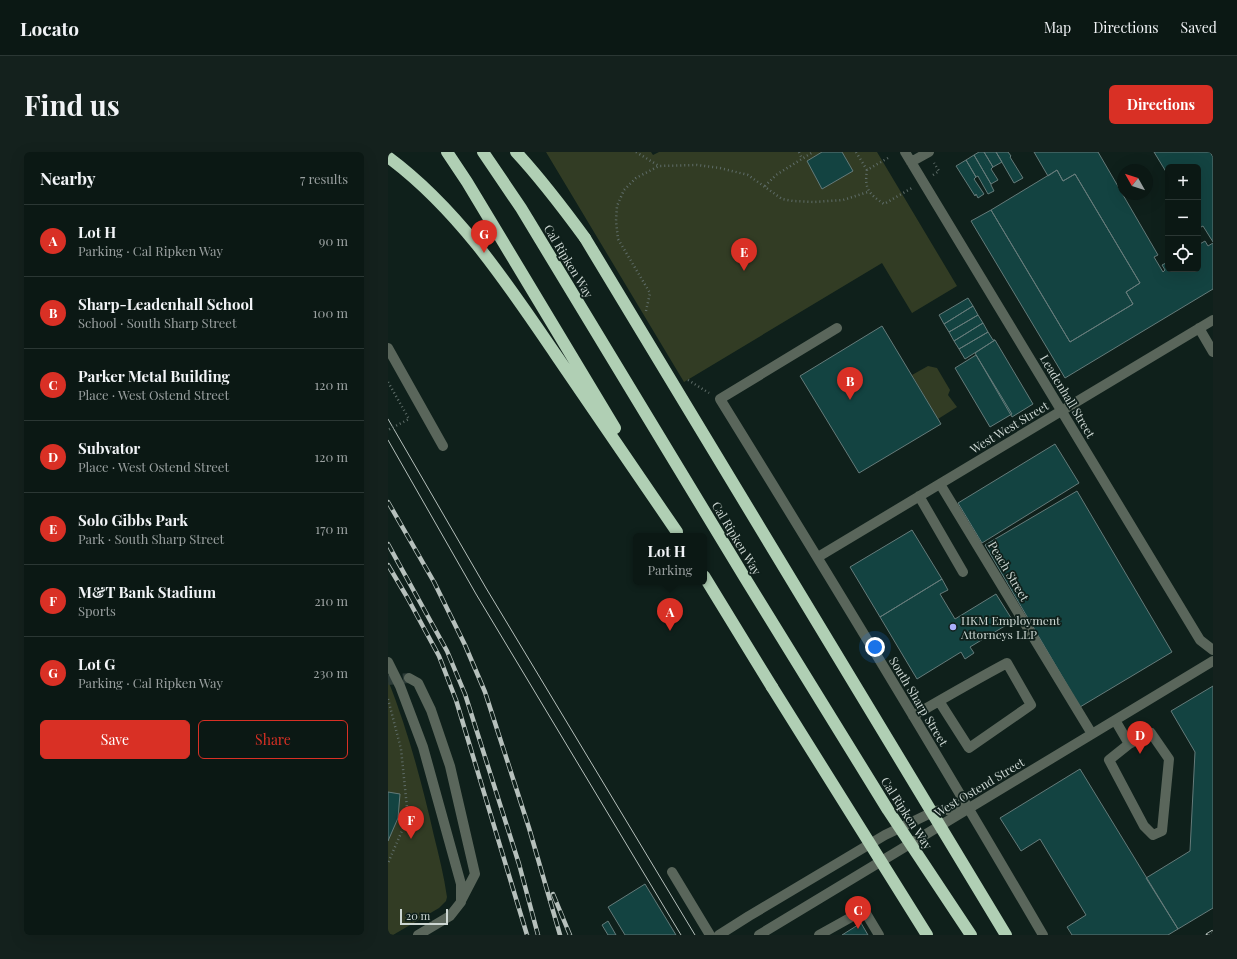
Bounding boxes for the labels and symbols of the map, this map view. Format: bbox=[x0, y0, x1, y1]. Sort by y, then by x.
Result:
north arrow bbox=[1117, 164, 1153, 200]
pin: G bbox=[471, 220, 497, 253]
street label: Cal Ripken Way bbox=[541, 221, 597, 301]
pin: E bbox=[731, 238, 757, 271]
street label: Leadenhall Street bbox=[1037, 351, 1100, 441]
pin: B bbox=[837, 367, 863, 400]
street label: West West Street bbox=[966, 397, 1052, 457]
street label: Cal Ripken Way bbox=[709, 498, 765, 578]
street label: Peach Street bbox=[985, 538, 1034, 604]
pin: A bbox=[657, 598, 683, 631]
place label: HKM Employment Attorneys LLP bbox=[960, 612, 1061, 642]
marker: HKM Employment Attorneys LLP bbox=[948, 622, 958, 632]
your location bbox=[865, 637, 885, 657]
street label: South Sharp Street bbox=[886, 653, 952, 749]
pin: D bbox=[1127, 721, 1153, 754]
street label: West Ostend Street bbox=[930, 753, 1028, 821]
street label: Cal Ripken Way bbox=[878, 774, 936, 852]
pin: F bbox=[398, 806, 424, 839]
pin: C bbox=[845, 896, 871, 929]
scale bar bbox=[400, 907, 448, 926]

